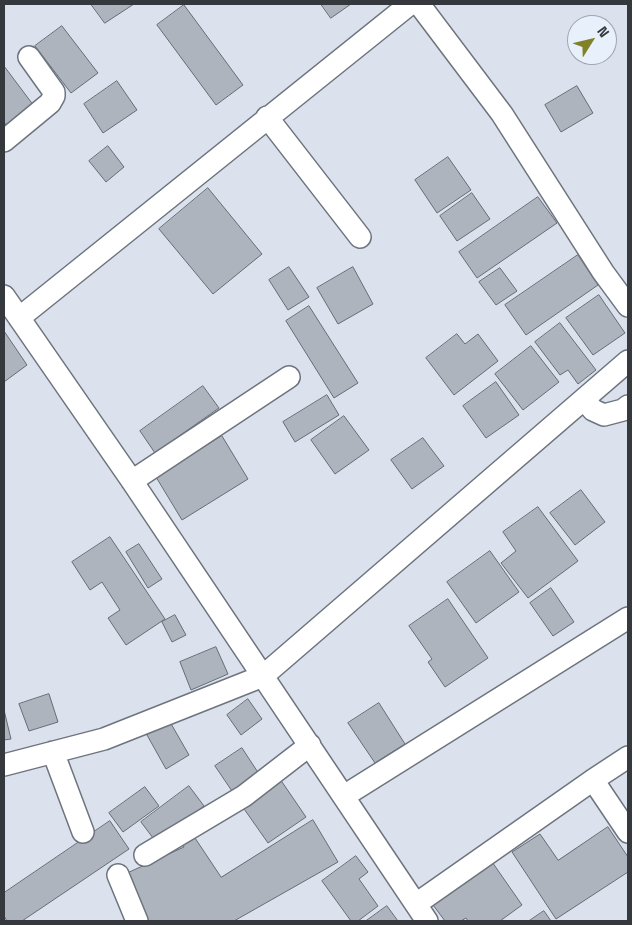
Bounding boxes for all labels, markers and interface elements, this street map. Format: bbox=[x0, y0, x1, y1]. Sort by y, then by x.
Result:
north arrow bbox=[567, 15, 617, 65]
text: N bbox=[593, 23, 613, 41]

